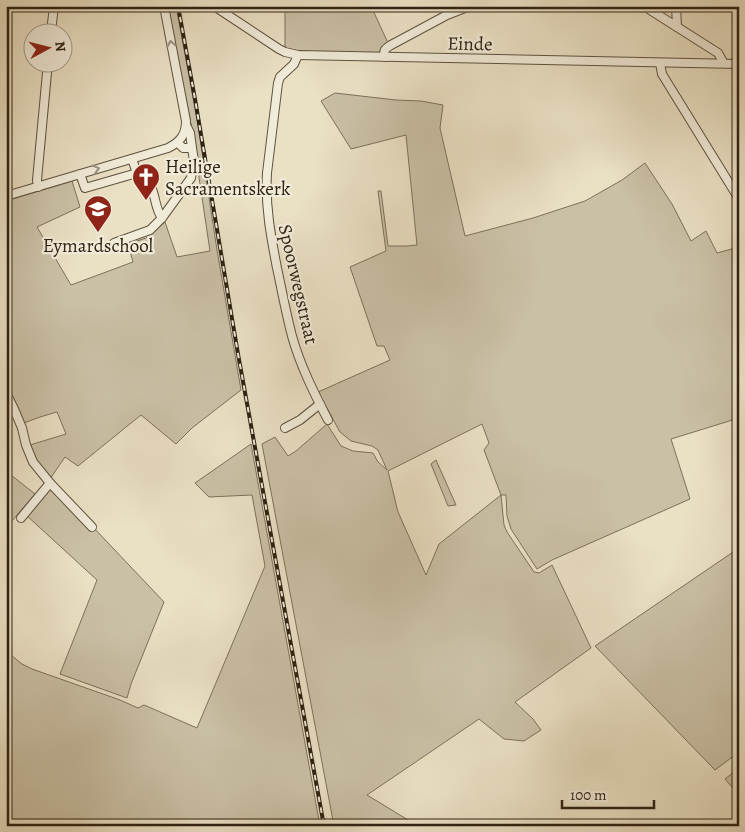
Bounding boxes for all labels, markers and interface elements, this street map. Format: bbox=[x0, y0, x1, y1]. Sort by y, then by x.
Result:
north arrow bbox=[22, 22, 72, 72]
street label: Einde bbox=[447, 31, 493, 57]
one-way arrow bbox=[166, 39, 177, 48]
text: N bbox=[50, 40, 70, 53]
place label: Heilige Sacramentskerk bbox=[165, 154, 291, 202]
church icon: Heilige Sacramentskerk bbox=[131, 162, 161, 201]
one-way arrow bbox=[91, 165, 100, 175]
school or university icon: Eymardschool bbox=[83, 194, 113, 233]
street label: Spoorwegstraat bbox=[272, 222, 324, 347]
place label: Eymardschool bbox=[43, 233, 154, 259]
scale bar bbox=[562, 777, 655, 809]
text: 100 m bbox=[570, 785, 607, 805]

